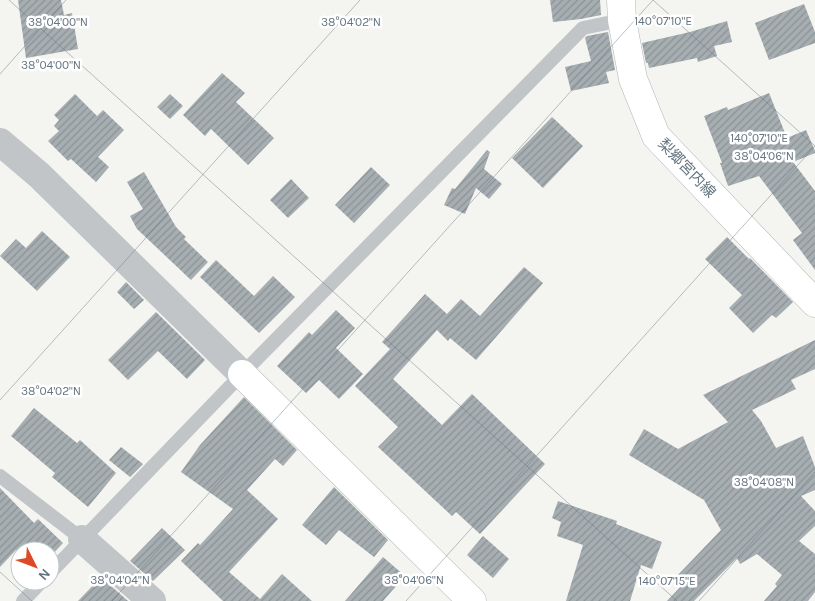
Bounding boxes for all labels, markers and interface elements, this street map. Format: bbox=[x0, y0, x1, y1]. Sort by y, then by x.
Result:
text: 140°07'10"E bbox=[634, 14, 692, 28]
text: 38°04'00"N bbox=[28, 15, 88, 29]
text: 38°04'02"N bbox=[321, 15, 381, 29]
text: 38°04'00"N bbox=[21, 58, 81, 72]
text: 140°07'10"E bbox=[730, 131, 788, 145]
street label: 梨郷宮内線 bbox=[654, 135, 720, 201]
text: 38°04'06"N bbox=[734, 149, 794, 163]
text: 38°04'02"N bbox=[21, 384, 81, 398]
text: 38°04'08"N bbox=[734, 475, 794, 489]
north arrow bbox=[10, 541, 60, 591]
text: N bbox=[35, 565, 54, 584]
text: 38°04'04"N bbox=[90, 573, 150, 587]
text: 38°04'06"N bbox=[384, 573, 444, 587]
text: 140°07'15"E bbox=[638, 574, 696, 588]

